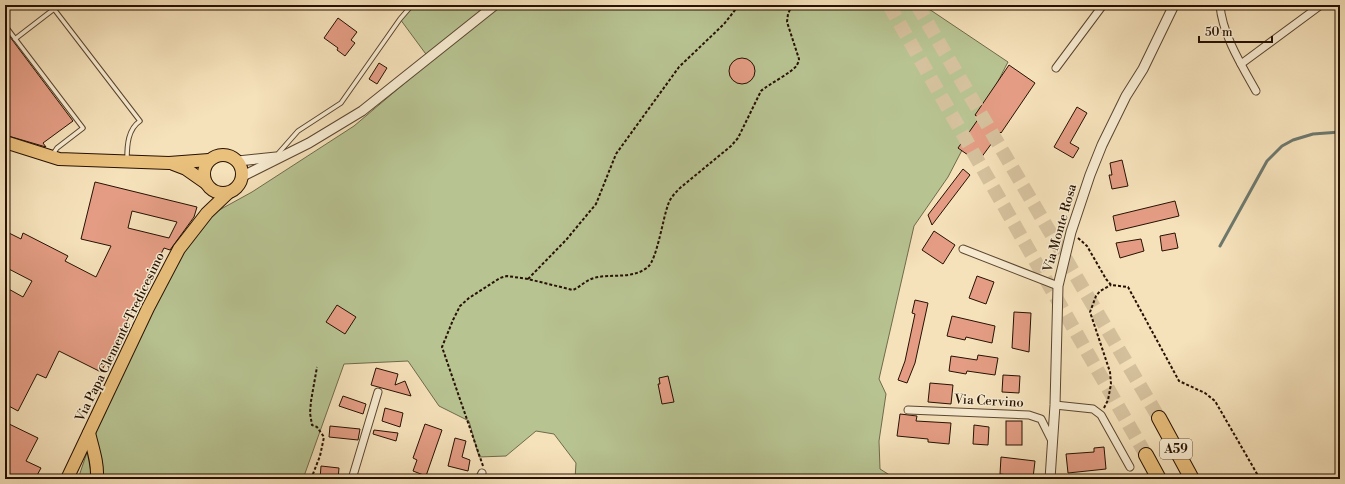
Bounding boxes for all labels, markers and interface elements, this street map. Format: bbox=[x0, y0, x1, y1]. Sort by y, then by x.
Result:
scale bar bbox=[1199, 18, 1272, 44]
text: 50 m bbox=[1205, 25, 1233, 40]
street label: Via Monte Rosa bbox=[1040, 182, 1080, 275]
street label: Via Papa Clemente Tredicesimo bbox=[71, 250, 168, 425]
street label: Via Cervino bbox=[953, 391, 1024, 411]
road number: A59 bbox=[1160, 439, 1192, 459]

